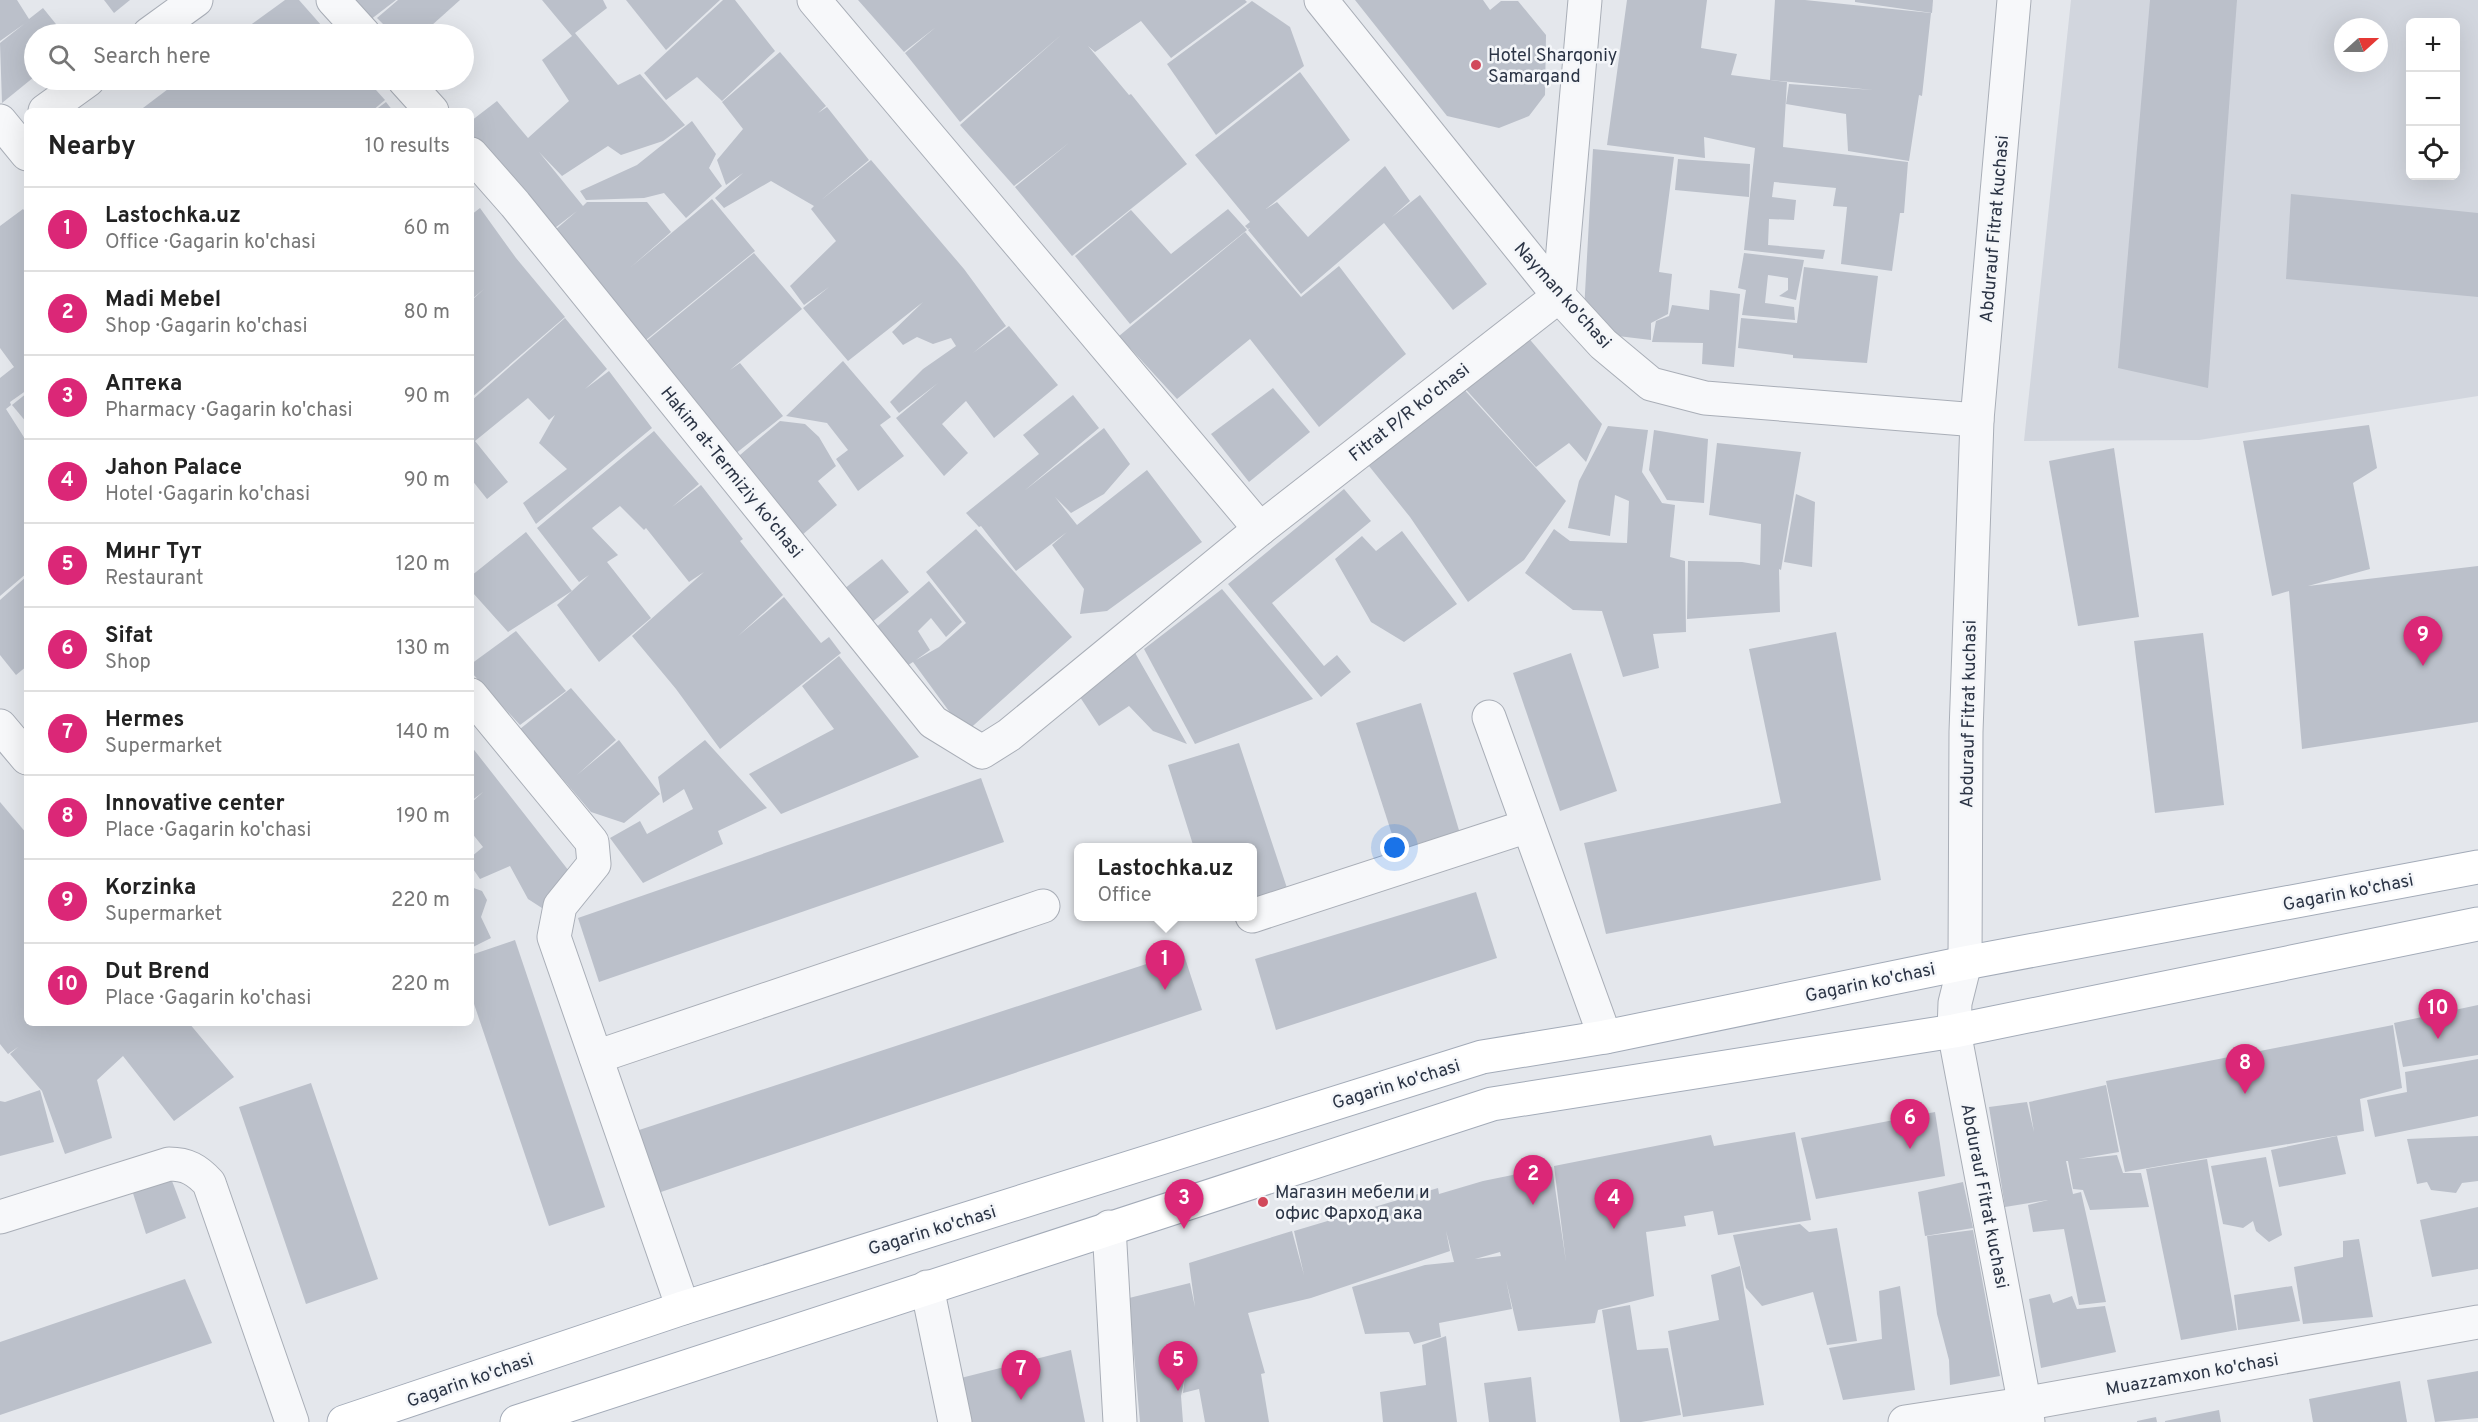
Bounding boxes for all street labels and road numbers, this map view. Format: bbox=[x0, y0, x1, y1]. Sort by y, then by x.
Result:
street label: Abdurauf Fitrat kuchasi bbox=[1976, 134, 2015, 324]
street label: Nayman ko'chasi bbox=[1508, 238, 1616, 354]
street label: Fitrat P/R ko'chasi bbox=[1345, 359, 1475, 467]
street label: Hakim at-Termiziy ko'chasi bbox=[655, 383, 807, 563]
street label: Abdurauf Fitrat kuchasi bbox=[1956, 620, 1983, 808]
street label: Gagarin ko'chasi bbox=[2281, 870, 2416, 917]
street label: Gagarin ko'chasi bbox=[1803, 958, 1938, 1008]
street label: Gagarin ko'chasi bbox=[1330, 1055, 1463, 1116]
street label: Abdurauf Fitrat kuchasi bbox=[1954, 1102, 2013, 1291]
street label: Gagarin ko'chasi bbox=[866, 1201, 999, 1262]
street label: Gagarin ko'chasi bbox=[404, 1349, 537, 1414]
street label: Muazzamxon ko'chasi bbox=[2104, 1349, 2281, 1402]

